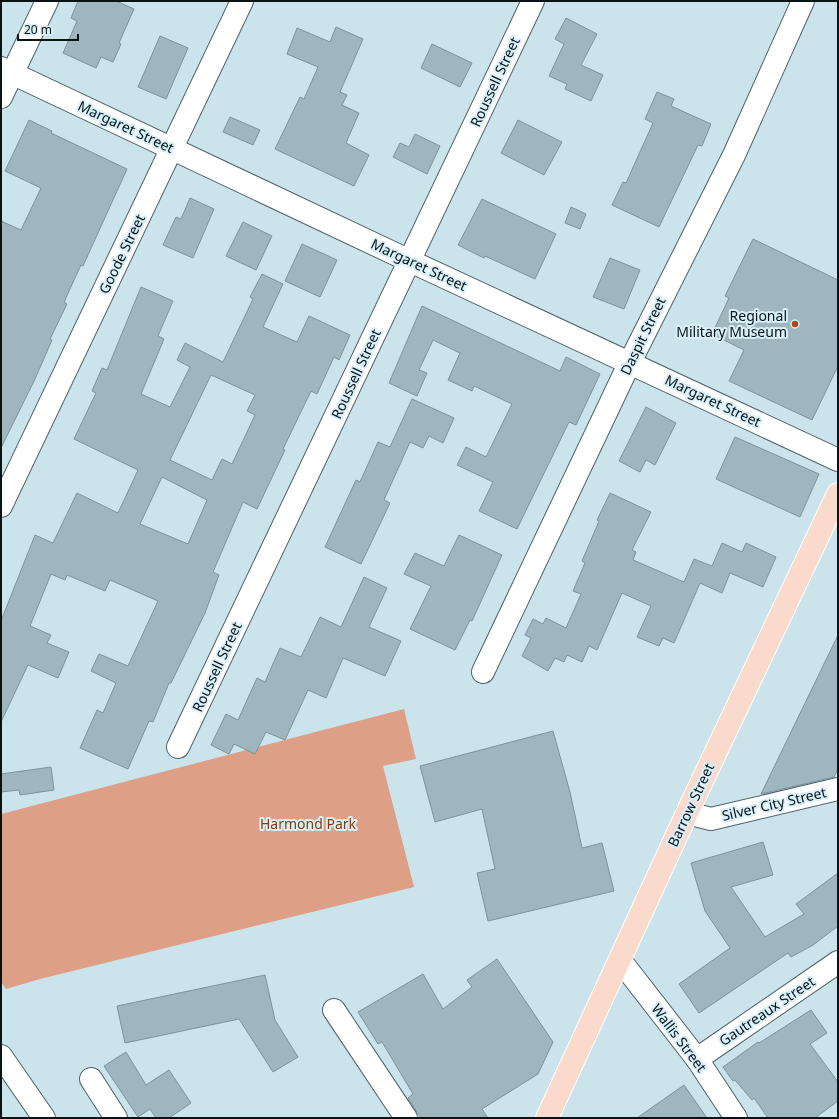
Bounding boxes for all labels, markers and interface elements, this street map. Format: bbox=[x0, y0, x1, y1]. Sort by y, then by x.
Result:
scale bar bbox=[18, 16, 78, 42]
text: 20 m bbox=[24, 21, 52, 38]
street label: Roussell Street bbox=[465, 34, 524, 130]
street label: Margaret Street bbox=[75, 96, 177, 157]
street label: Goode Street bbox=[94, 211, 149, 297]
street label: Margaret Street bbox=[368, 234, 470, 295]
street label: Daspit Street bbox=[615, 294, 670, 378]
place label: Regional Military Museum bbox=[676, 306, 787, 341]
marker: Regional Military Museum bbox=[790, 319, 800, 329]
street label: Roussell Street bbox=[326, 326, 385, 422]
street label: Margaret Street bbox=[662, 370, 764, 431]
street label: Roussell Street bbox=[187, 619, 246, 715]
street label: Barrow Street bbox=[663, 760, 718, 850]
street label: Silver City Street bbox=[720, 782, 828, 825]
park label: Harmond Park bbox=[260, 814, 357, 833]
street label: Gautreaux Street bbox=[715, 971, 818, 1050]
street label: Wallis Street bbox=[647, 1000, 711, 1076]

